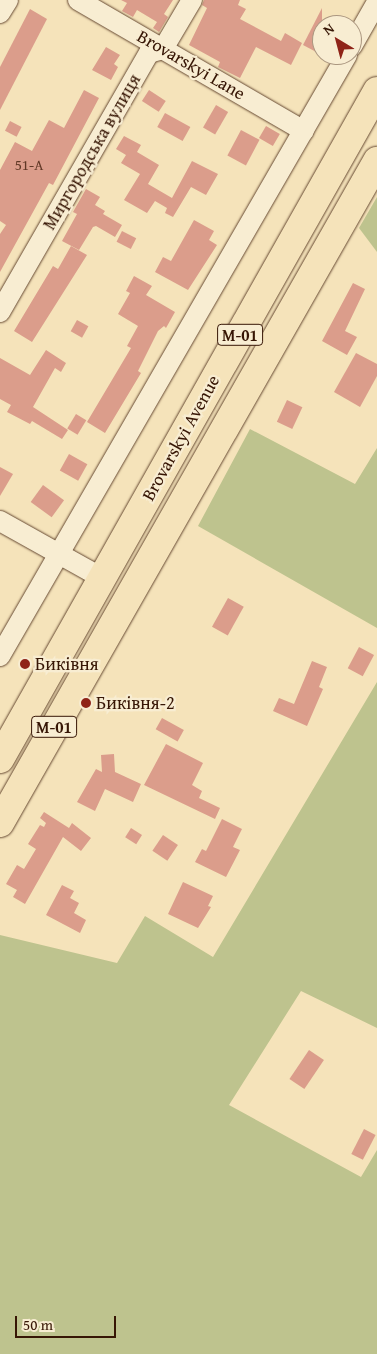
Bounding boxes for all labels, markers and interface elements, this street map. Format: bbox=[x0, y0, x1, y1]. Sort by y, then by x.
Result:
north arrow bbox=[312, 15, 362, 65]
text: N bbox=[319, 18, 338, 40]
street label: Brovarskyi Lane bbox=[133, 25, 249, 105]
street label: Миргородська вулиця bbox=[39, 70, 145, 234]
house number: 51-А bbox=[15, 156, 43, 174]
road number: М-01 bbox=[216, 322, 264, 348]
street label: Brovarskyi Avenue bbox=[138, 371, 224, 505]
place label: Бикiвня bbox=[35, 653, 99, 675]
marker: Бикiвня bbox=[19, 658, 31, 670]
place label: Бикiвня-2 bbox=[96, 692, 175, 714]
marker: Бикiвня-2 bbox=[80, 697, 92, 709]
road number: М-01 bbox=[30, 714, 78, 740]
scale bar bbox=[18, 1306, 119, 1338]
text: 50 m bbox=[23, 1314, 53, 1335]

